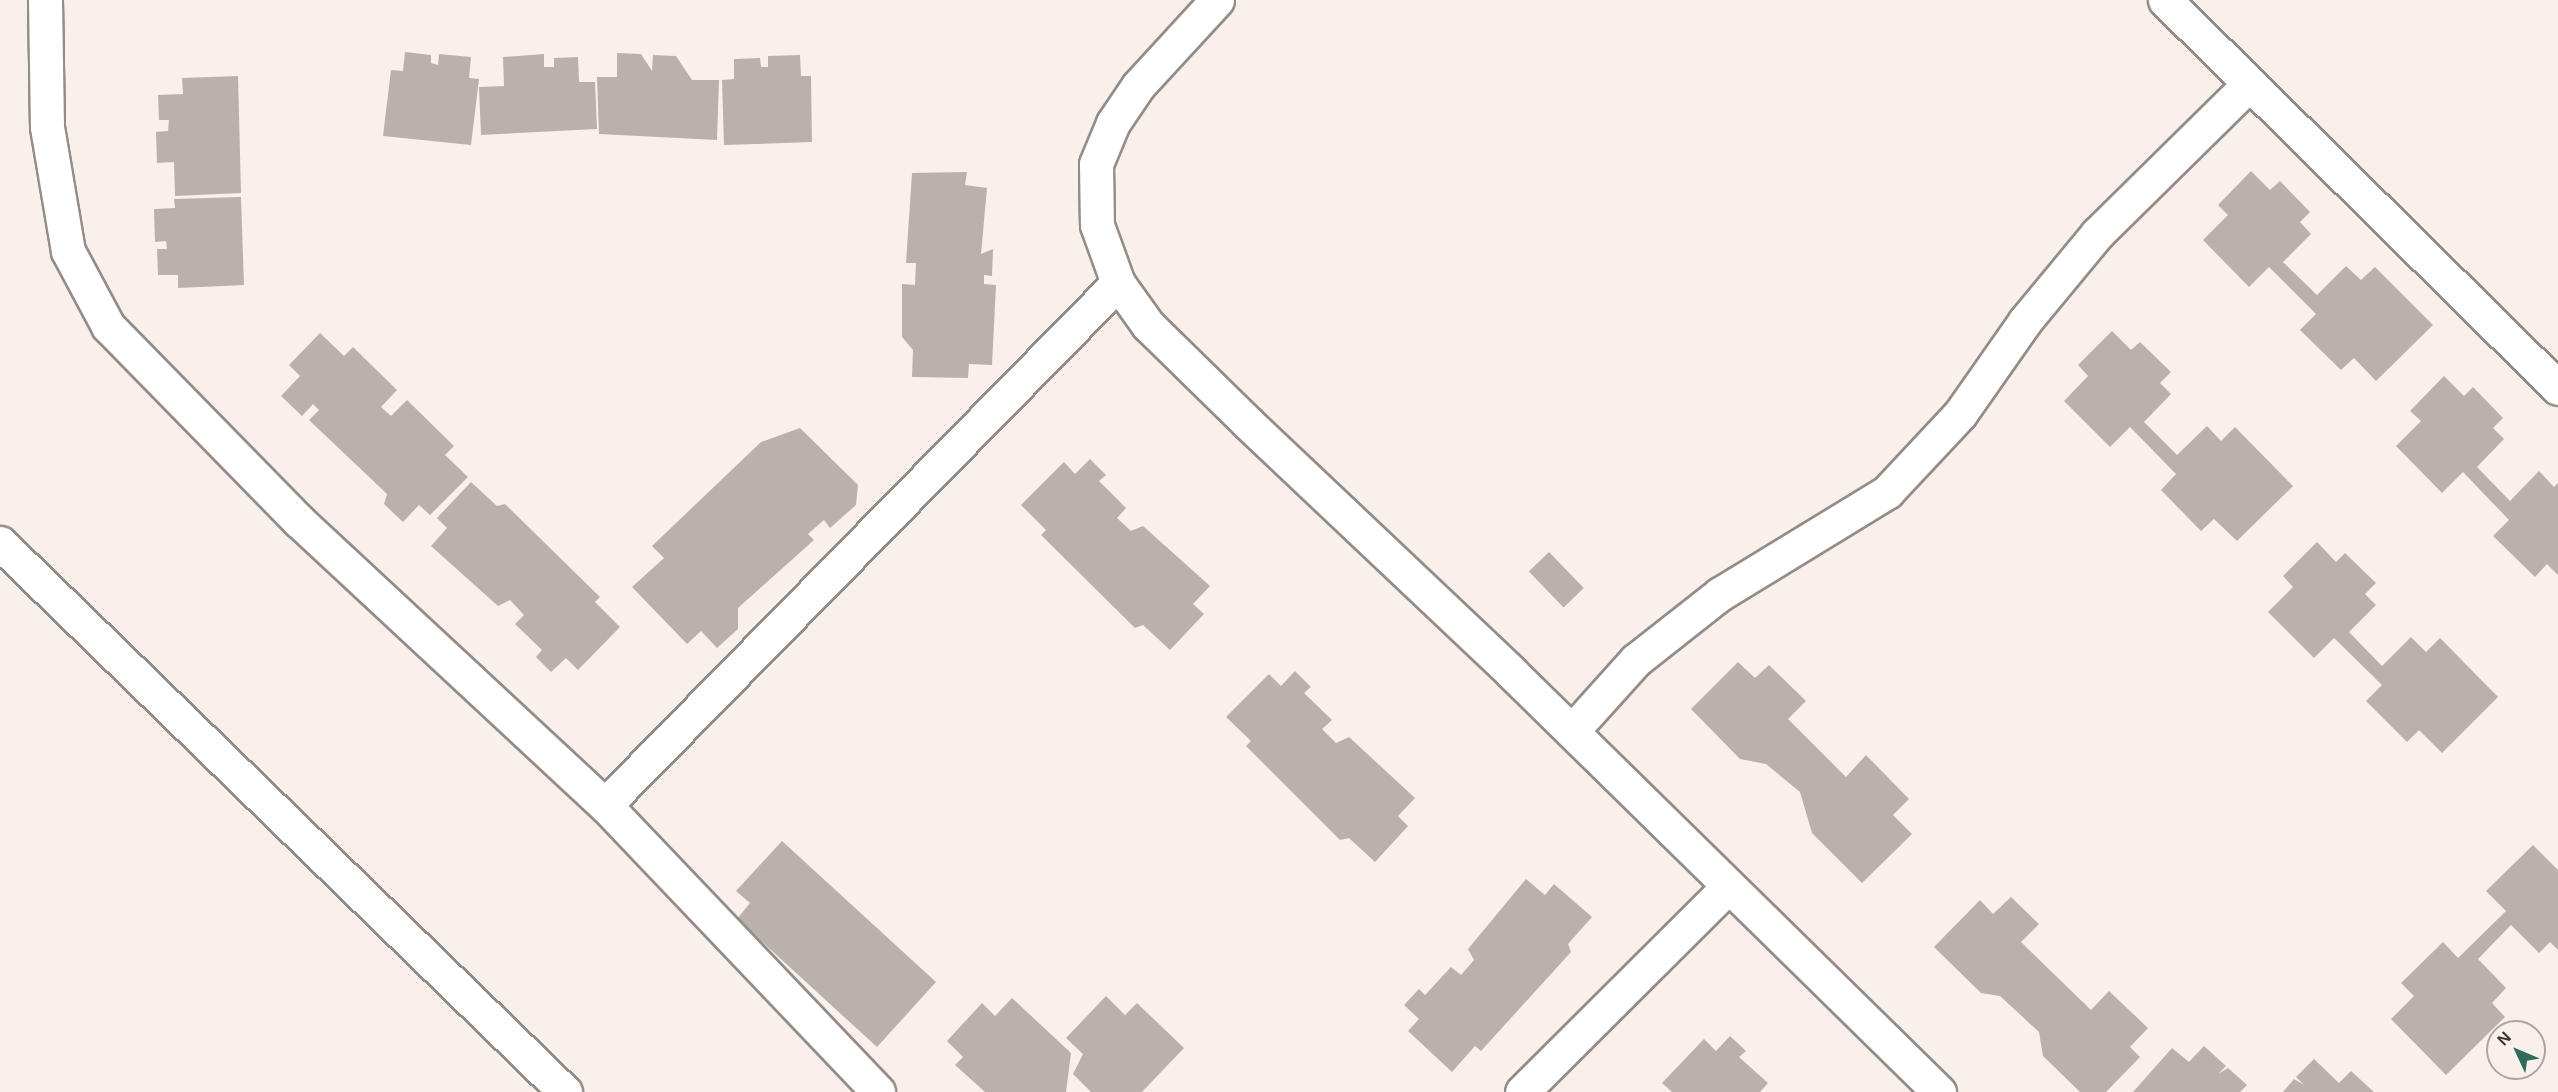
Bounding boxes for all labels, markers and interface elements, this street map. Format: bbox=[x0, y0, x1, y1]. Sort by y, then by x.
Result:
north arrow bbox=[2486, 1020, 2546, 1080]
text: N bbox=[2494, 1028, 2514, 1049]

